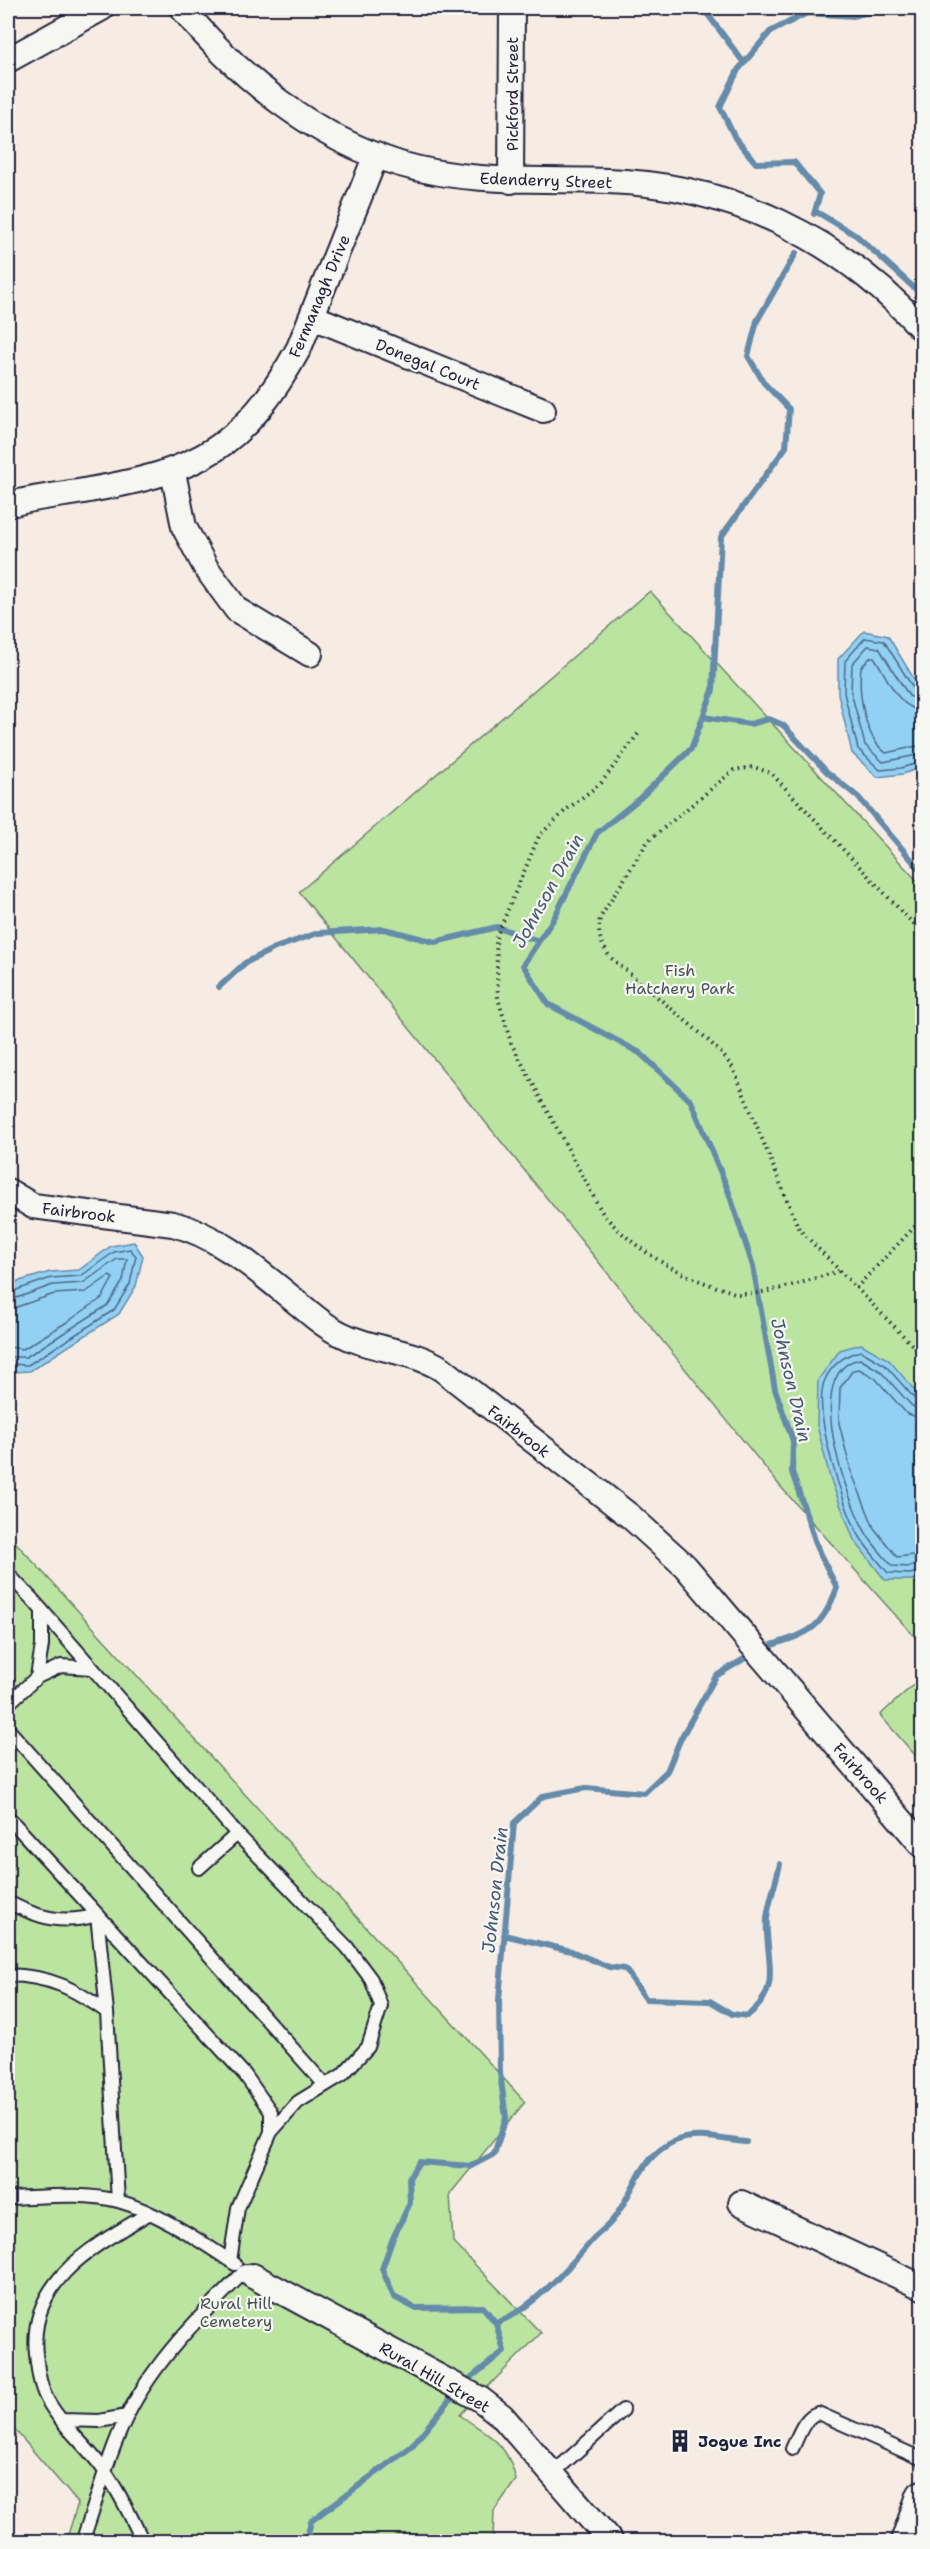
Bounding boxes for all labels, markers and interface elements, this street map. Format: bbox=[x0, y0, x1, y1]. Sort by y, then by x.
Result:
street label: Pickford Street bbox=[502, 37, 523, 151]
street label: Edenderry Street bbox=[479, 168, 613, 193]
street label: Fermanagh Drive bbox=[284, 231, 355, 361]
street label: Donegal Court bbox=[372, 334, 483, 395]
water label: Johnson Drain bbox=[507, 830, 589, 952]
park label: Fish Hatchery Park bbox=[625, 960, 735, 999]
street label: Fairbrook bbox=[41, 1198, 117, 1227]
water label: Johnson Drain bbox=[765, 1315, 817, 1445]
street label: Fairbrook bbox=[483, 1400, 554, 1462]
street label: Fairbrook bbox=[828, 1739, 893, 1808]
water label: Johnson Drain bbox=[476, 1826, 514, 1954]
park label: Rural Hill Cemetery bbox=[200, 2293, 272, 2332]
street label: Rural Hill Street bbox=[376, 2337, 494, 2418]
building icon: Jogue Inc bbox=[667, 2428, 693, 2454]
place label: Jogue Inc bbox=[698, 2431, 782, 2452]

